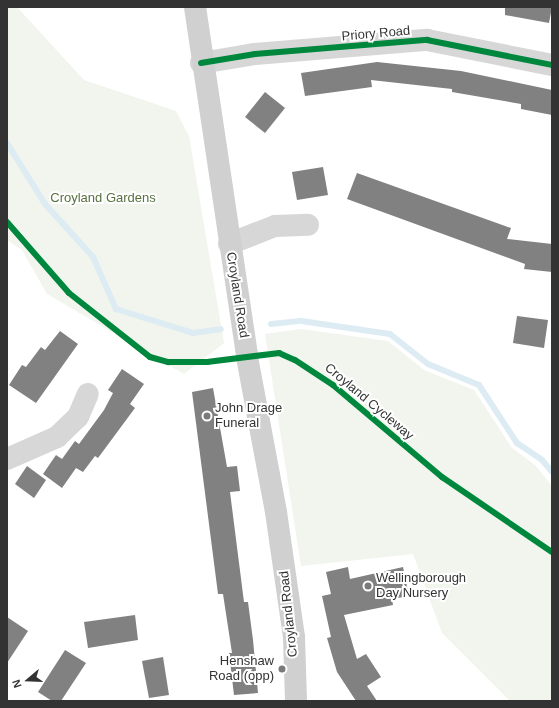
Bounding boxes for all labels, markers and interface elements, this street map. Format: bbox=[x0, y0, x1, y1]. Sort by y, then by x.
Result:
street label: Priory Road bbox=[341, 23, 411, 45]
park label: Croyland Gardens bbox=[50, 190, 156, 206]
street label: Croyland Road bbox=[223, 251, 251, 339]
street label: Croyland Cycleway bbox=[321, 360, 417, 444]
place label: John Drage Funeral bbox=[215, 401, 282, 432]
marker: John Drage Funeral bbox=[202, 411, 212, 421]
street label: Croyland Road bbox=[277, 570, 301, 658]
place label: Wellingborough Day Nursery bbox=[376, 571, 466, 602]
marker: Wellingborough Day Nursery bbox=[363, 581, 373, 591]
place label: Henshaw Road (opp) bbox=[209, 654, 274, 685]
north arrow bbox=[8, 660, 48, 700]
marker: Henshaw Road (opp) bbox=[277, 664, 287, 674]
text: N bbox=[10, 678, 24, 690]

